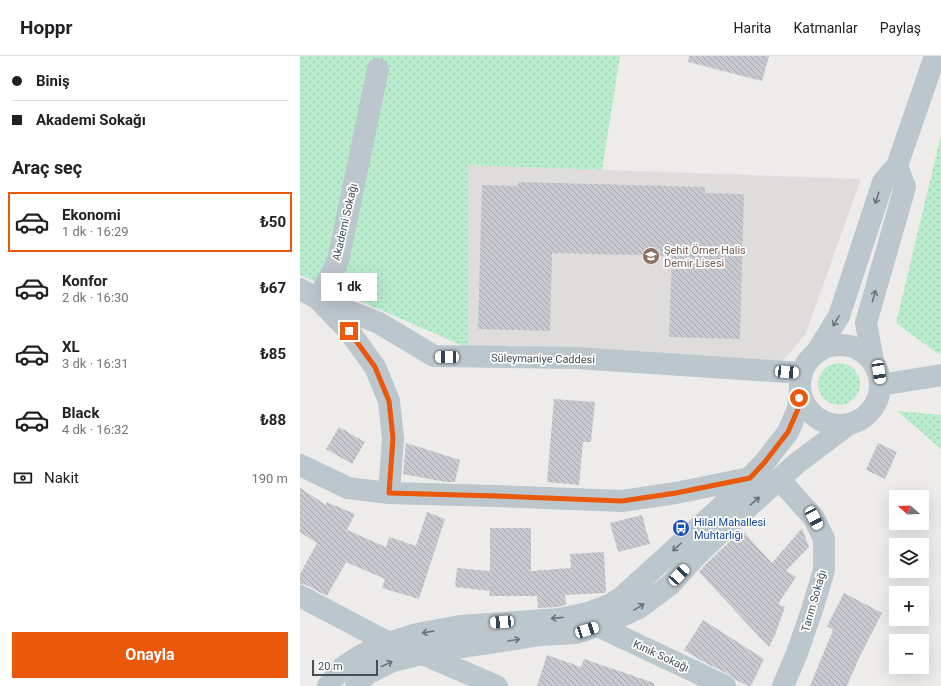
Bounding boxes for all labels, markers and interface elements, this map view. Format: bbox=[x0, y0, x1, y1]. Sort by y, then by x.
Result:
text: Hoppr bbox=[20, 16, 72, 39]
text: Harita bbox=[734, 20, 771, 36]
text: Katmanlar bbox=[793, 20, 858, 36]
text: Paylaş bbox=[880, 20, 921, 36]
text: Biniş bbox=[36, 72, 70, 90]
text: Akademi Sokağı bbox=[36, 111, 146, 129]
text: Araç seç bbox=[12, 157, 82, 178]
street label: Akademi Sokağı bbox=[330, 182, 360, 262]
one-way arrow bbox=[873, 191, 880, 204]
icon: car bbox=[14, 204, 50, 240]
text: Ekonomi bbox=[62, 206, 121, 224]
text: ₺50 bbox=[260, 213, 286, 231]
text: 1 dk · 16:29 bbox=[62, 224, 129, 239]
place label: Şehit Ömer Halis Demir Lisesi bbox=[664, 244, 746, 270]
school or university icon: Şehit Ömer Halis Demir Lisesi bbox=[641, 246, 661, 266]
icon: car bbox=[14, 270, 50, 306]
text: Konfor bbox=[62, 272, 108, 290]
callout: 1 dk bbox=[321, 273, 377, 301]
text: ₺67 bbox=[260, 279, 286, 297]
text: 1 dk bbox=[337, 279, 361, 294]
text: 2 dk · 16:30 bbox=[62, 290, 129, 305]
one-way arrow bbox=[870, 290, 878, 303]
one-way arrow bbox=[831, 315, 839, 327]
route end bbox=[340, 322, 358, 340]
icon: car bbox=[14, 336, 50, 372]
text: XL bbox=[62, 338, 80, 356]
text: ₺85 bbox=[260, 345, 286, 363]
car bbox=[435, 351, 459, 363]
street label: Süleymaniye Caddesi bbox=[491, 352, 595, 366]
text: 3 dk · 16:31 bbox=[62, 356, 129, 371]
car bbox=[871, 359, 887, 385]
car bbox=[775, 365, 799, 379]
route start bbox=[790, 389, 808, 407]
icon: car bbox=[14, 402, 50, 438]
text: Black bbox=[62, 404, 99, 422]
text: ₺88 bbox=[260, 411, 286, 429]
text: 4 dk · 16:32 bbox=[62, 422, 129, 437]
icon: cash bbox=[12, 467, 34, 489]
text: Nakit bbox=[44, 469, 79, 487]
text: 190 m bbox=[251, 471, 288, 486]
north arrow bbox=[889, 490, 929, 530]
map controls bbox=[889, 490, 929, 674]
one-way arrow bbox=[750, 496, 760, 506]
car bbox=[803, 505, 825, 531]
place label: Hilal Mahallesi Muhtarlığı bbox=[694, 516, 766, 542]
bus stop icon: Hilal Mahallesi Muhtarlığı bbox=[671, 518, 691, 538]
button: layers bbox=[889, 538, 929, 578]
one-way arrow bbox=[672, 542, 682, 551]
car bbox=[666, 562, 692, 588]
street label: Tarım Sokağı bbox=[799, 568, 829, 634]
button: + bbox=[889, 586, 929, 626]
one-way arrow bbox=[633, 603, 645, 611]
car bbox=[490, 615, 514, 629]
one-way arrow bbox=[551, 615, 564, 622]
car bbox=[574, 621, 600, 639]
one-way arrow bbox=[422, 628, 435, 636]
button: Onayla bbox=[12, 632, 288, 678]
button: − bbox=[889, 634, 929, 674]
one-way arrow bbox=[507, 635, 520, 643]
street label: Kınık Sokağı bbox=[631, 637, 691, 675]
scale bar bbox=[312, 658, 378, 677]
text: 20 m bbox=[318, 660, 343, 673]
one-way arrow bbox=[381, 660, 393, 667]

